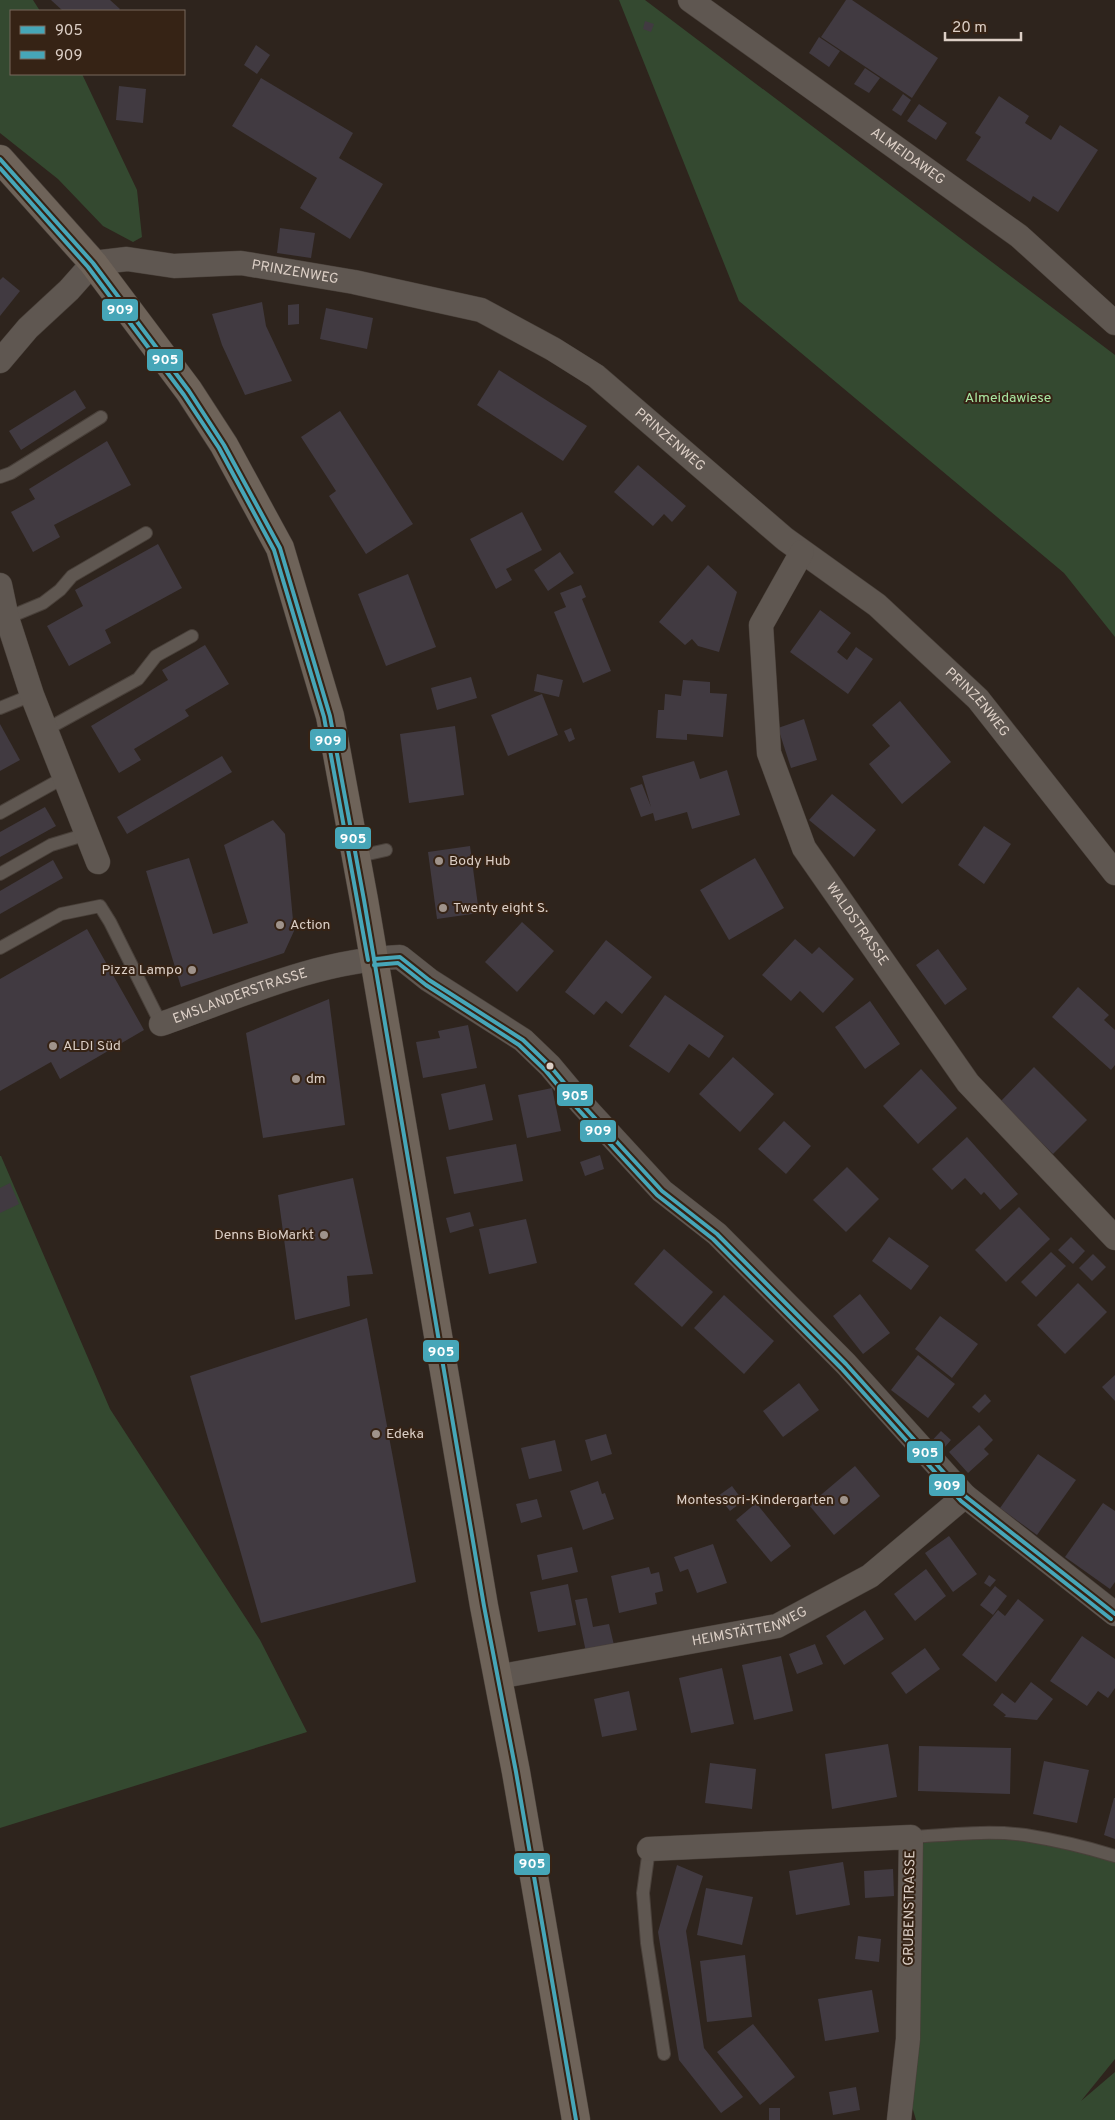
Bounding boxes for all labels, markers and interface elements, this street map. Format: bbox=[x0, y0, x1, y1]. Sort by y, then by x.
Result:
legend bbox=[10, 10, 185, 75]
scale bar bbox=[945, 10, 1021, 42]
text: 20 m bbox=[952, 19, 987, 38]
text: 905 bbox=[55, 22, 83, 41]
text: 909 bbox=[55, 47, 82, 66]
street label: ALMEIDAWEG bbox=[867, 124, 948, 189]
street label: PRINZENWEG bbox=[250, 256, 340, 288]
line badge: 909 bbox=[101, 298, 139, 322]
text: 909 bbox=[107, 302, 133, 319]
line badge: 905 bbox=[146, 348, 184, 372]
text: 905 bbox=[152, 352, 178, 369]
park label: Almeidawiese bbox=[965, 390, 1051, 407]
street label: PRINZENWEG bbox=[631, 405, 709, 475]
street label: PRINZENWEG bbox=[941, 664, 1013, 740]
line badge: 909 bbox=[309, 728, 347, 752]
text: 909 bbox=[315, 733, 341, 750]
line badge: 905 bbox=[334, 826, 372, 850]
text: 905 bbox=[340, 831, 366, 848]
place label: Body Hub bbox=[449, 853, 511, 870]
marker: Body Hub bbox=[433, 855, 445, 867]
street label: WALDSTRASSE bbox=[822, 879, 892, 969]
place label: Twenty eight S. bbox=[453, 900, 548, 917]
marker: Twenty eight S. bbox=[437, 902, 449, 914]
place label: Action bbox=[290, 917, 330, 934]
marker: Action bbox=[274, 919, 286, 931]
place label: Pizza Lampo bbox=[101, 962, 182, 979]
marker: Pizza Lampo bbox=[186, 964, 198, 976]
street label: EMSLANDERSTRASSE bbox=[170, 965, 309, 1028]
place label: ALDI Süd bbox=[63, 1038, 121, 1055]
marker: ALDI Süd bbox=[47, 1040, 59, 1052]
unlabelled marker bbox=[545, 1061, 555, 1071]
place label: dm bbox=[306, 1071, 326, 1088]
marker: dm bbox=[290, 1073, 302, 1085]
line badge: 905 bbox=[556, 1083, 594, 1107]
text: 905 bbox=[562, 1088, 588, 1105]
line badge: 909 bbox=[579, 1119, 617, 1143]
text: 909 bbox=[585, 1123, 611, 1140]
place label: Denns BioMarkt bbox=[214, 1227, 314, 1244]
marker: Denns BioMarkt bbox=[318, 1229, 330, 1241]
line badge: 905 bbox=[422, 1339, 460, 1363]
text: 905 bbox=[428, 1344, 454, 1361]
place label: Edeka bbox=[386, 1426, 424, 1443]
marker: Edeka bbox=[370, 1428, 382, 1440]
line badge: 905 bbox=[906, 1440, 944, 1464]
text: 905 bbox=[912, 1445, 938, 1462]
line badge: 909 bbox=[928, 1473, 966, 1497]
text: 909 bbox=[934, 1478, 960, 1495]
place label: Montessori-Kindergarten bbox=[676, 1492, 834, 1509]
marker: Montessori-Kindergarten bbox=[838, 1494, 850, 1506]
street label: HEIMSTÄTTENWEG bbox=[691, 1603, 810, 1650]
street label: GRUBENSTRASSE bbox=[900, 1850, 920, 1966]
line badge: 905 bbox=[513, 1852, 551, 1876]
text: 905 bbox=[519, 1856, 545, 1873]

